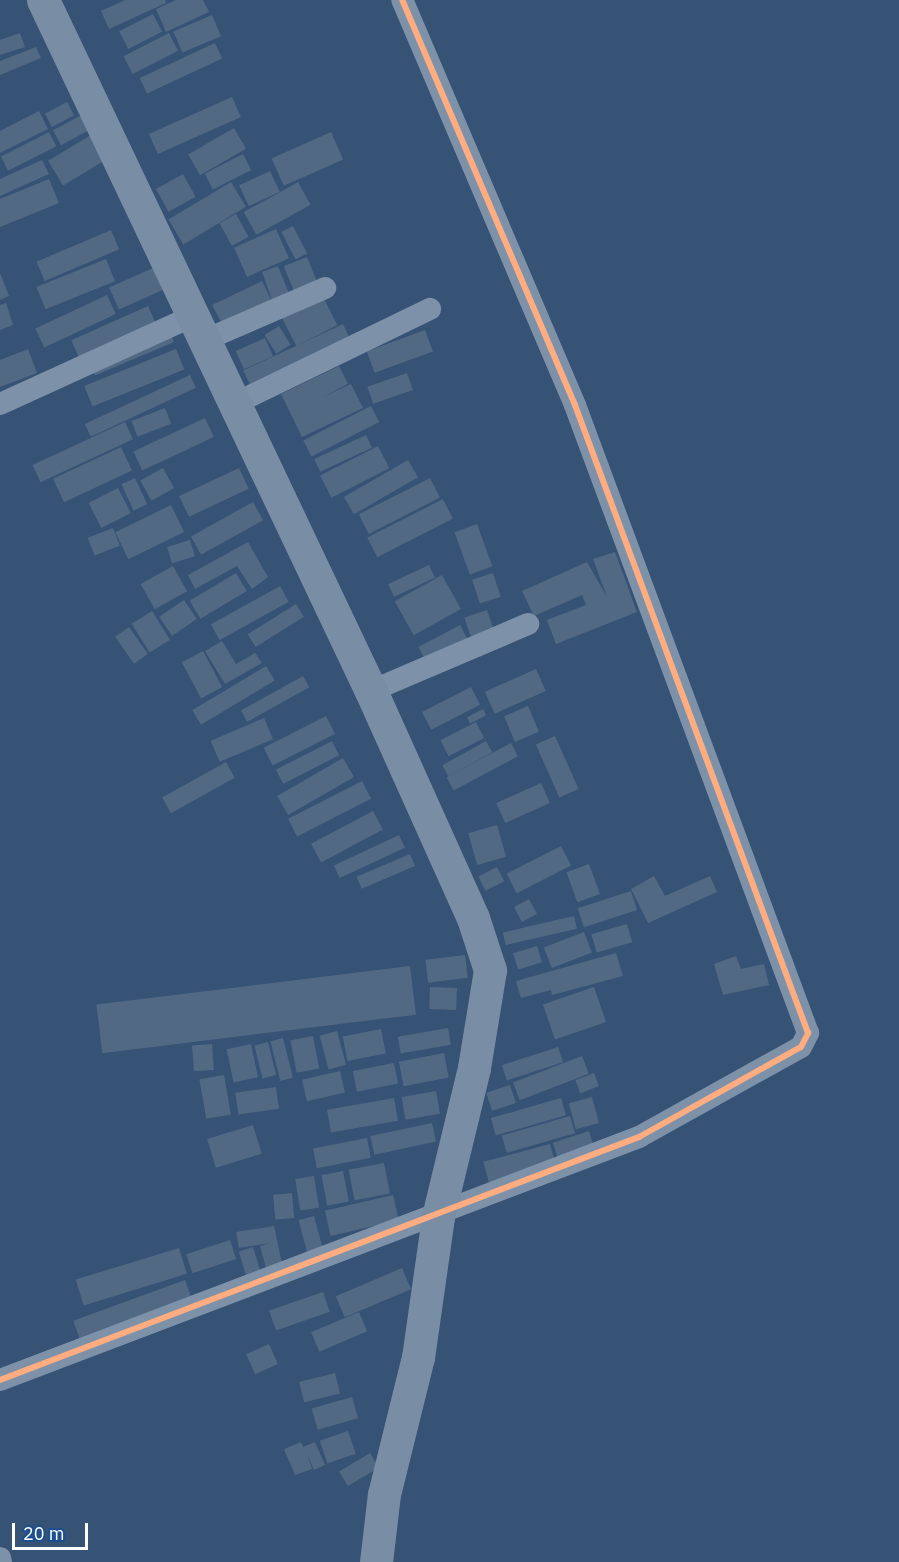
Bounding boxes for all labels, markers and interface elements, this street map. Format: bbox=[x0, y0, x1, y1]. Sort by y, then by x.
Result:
scale bar bbox=[15, 1511, 92, 1549]
text: 20 m bbox=[23, 1522, 65, 1545]

